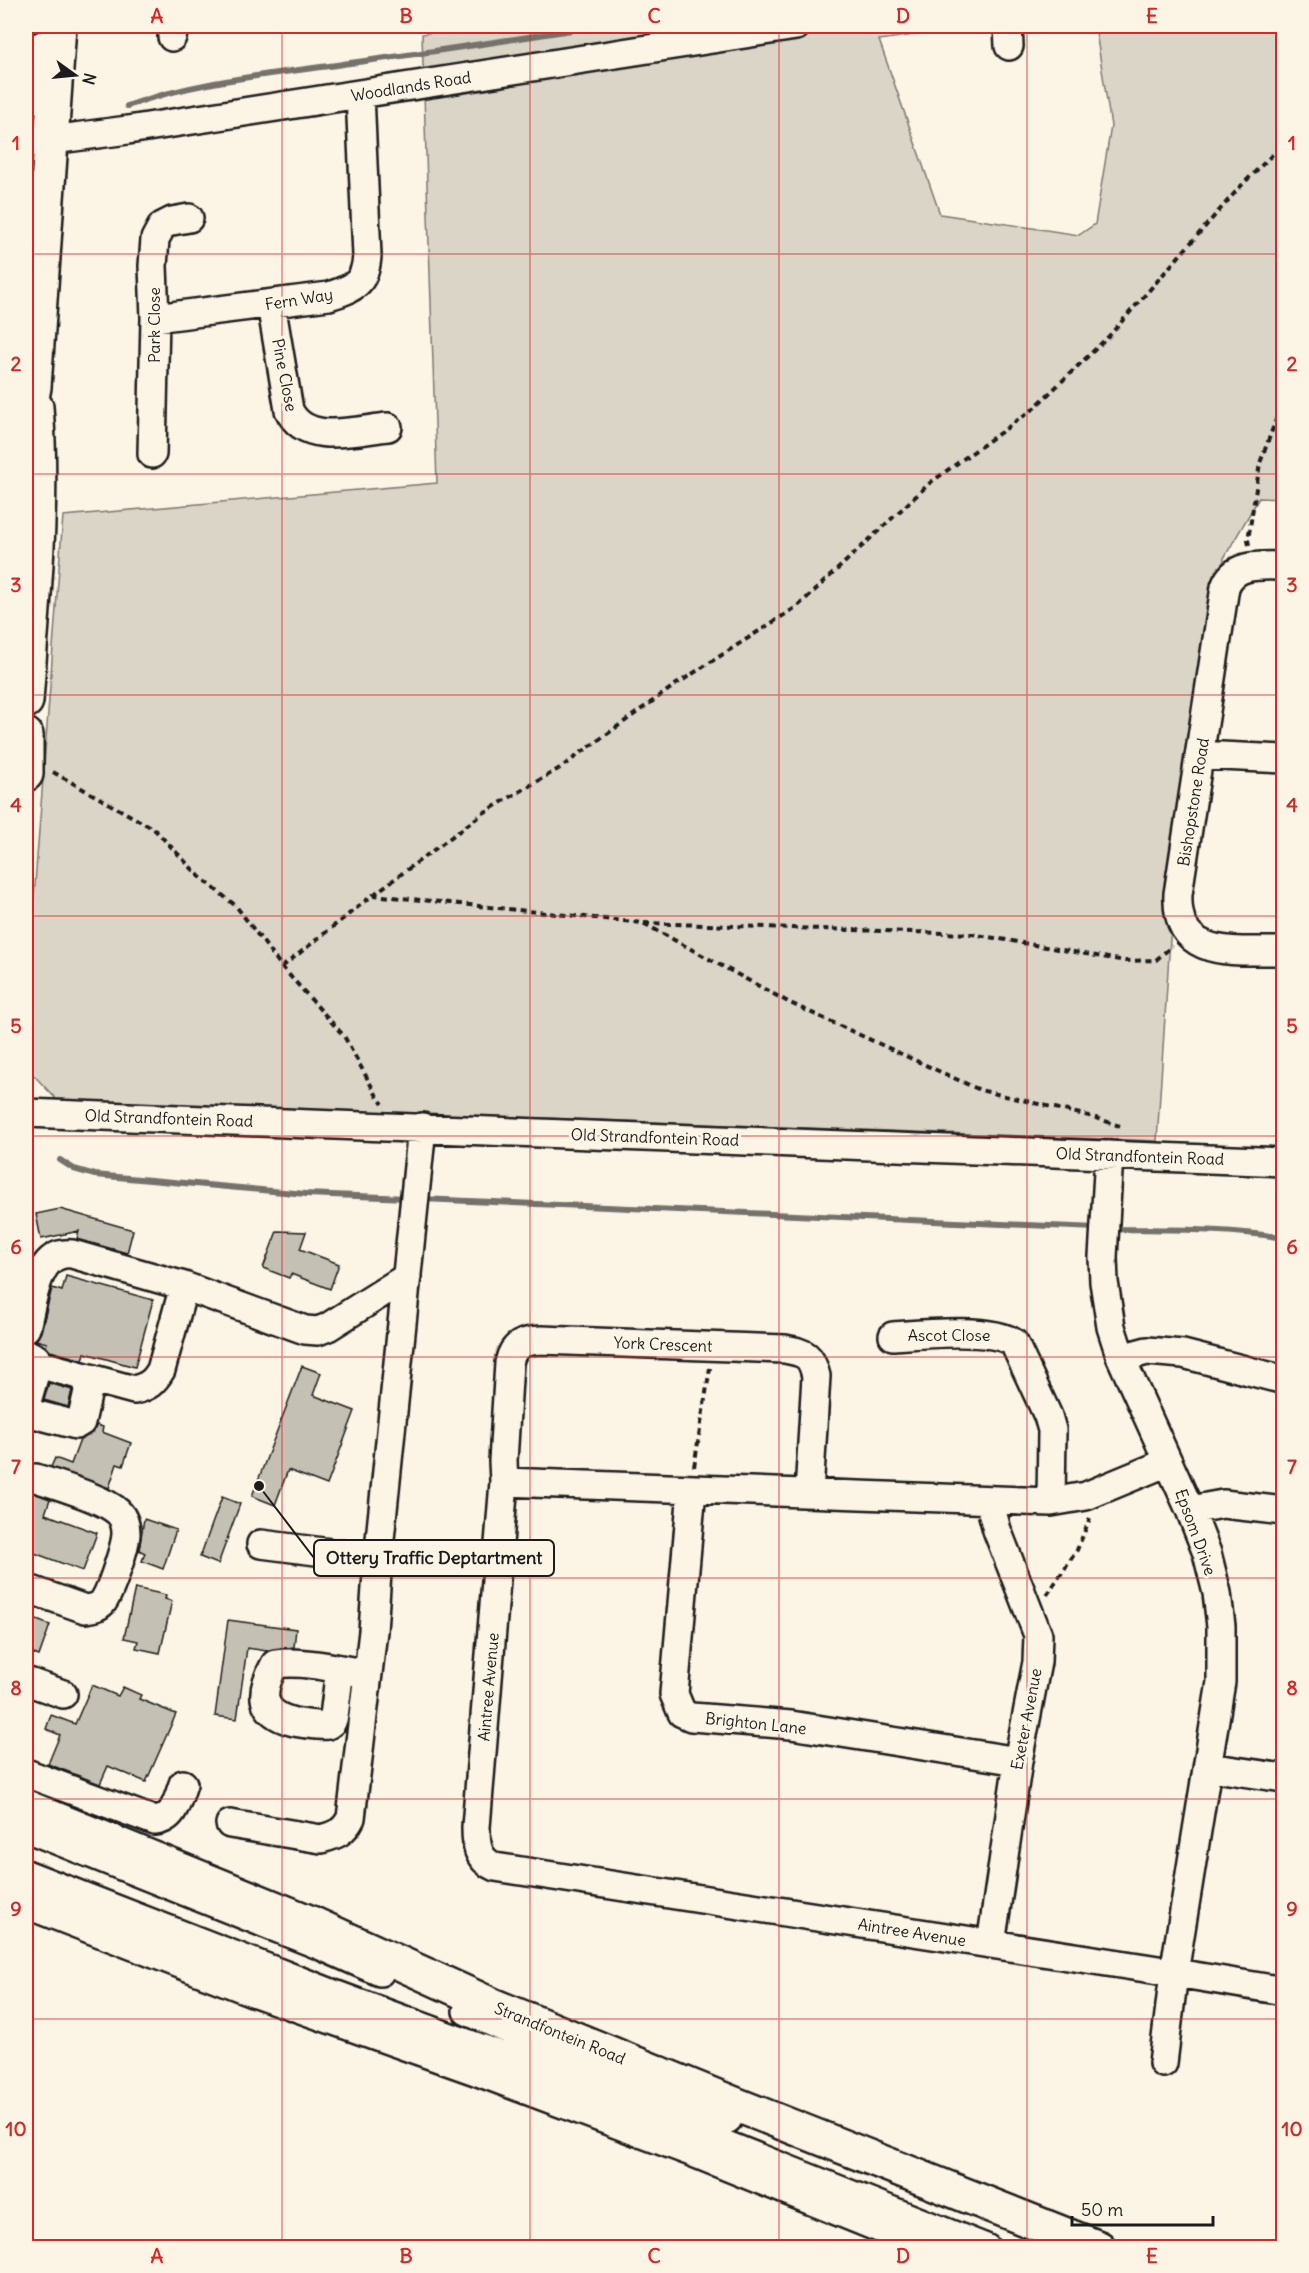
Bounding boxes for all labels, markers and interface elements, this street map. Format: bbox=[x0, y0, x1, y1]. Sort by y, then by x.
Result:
text: A bbox=[151, 3, 164, 28]
text: B bbox=[399, 3, 413, 28]
text: C bbox=[647, 3, 661, 28]
text: D bbox=[896, 3, 910, 28]
text: E bbox=[1146, 3, 1158, 28]
north arrow bbox=[45, 45, 105, 105]
street label: Woodlands Road bbox=[349, 67, 473, 105]
text: N bbox=[78, 71, 101, 87]
text: 1 bbox=[12, 130, 20, 155]
text: 1 bbox=[1288, 130, 1296, 155]
street label: Fern Way bbox=[264, 284, 334, 314]
street label: Park Close bbox=[144, 287, 164, 363]
street label: Pine Close bbox=[268, 337, 302, 413]
text: 2 bbox=[11, 351, 22, 376]
text: 2 bbox=[1287, 351, 1298, 376]
text: 3 bbox=[10, 572, 22, 597]
text: 3 bbox=[1286, 572, 1298, 597]
street label: Bishopstone Road bbox=[1173, 736, 1213, 868]
text: 4 bbox=[10, 792, 22, 817]
text: 4 bbox=[1286, 792, 1298, 817]
text: 5 bbox=[10, 1013, 22, 1038]
text: 5 bbox=[1286, 1013, 1298, 1038]
street label: Old Strandfontein Road bbox=[84, 1105, 254, 1131]
street label: Old Strandfontein Road bbox=[570, 1124, 740, 1150]
street label: Old Strandfontein Road bbox=[1055, 1143, 1225, 1169]
text: 6 bbox=[10, 1234, 22, 1259]
text: 6 bbox=[1286, 1234, 1298, 1259]
street label: Ascot Close bbox=[908, 1325, 990, 1345]
street label: York Crescent bbox=[613, 1332, 713, 1356]
text: 7 bbox=[11, 1454, 21, 1479]
text: 7 bbox=[1287, 1454, 1297, 1479]
street label: Epsom Drive bbox=[1171, 1486, 1221, 1578]
callout: Ottery Traffic Deptartment bbox=[314, 1540, 554, 1576]
text: Ottery Traffic Deptartment bbox=[326, 1546, 543, 1569]
street label: Aintree Avenue bbox=[473, 1632, 503, 1742]
street label: Exeter Avenue bbox=[1006, 1666, 1046, 1772]
text: 8 bbox=[10, 1675, 22, 1700]
text: 8 bbox=[1286, 1675, 1298, 1700]
street label: Brighton Lane bbox=[704, 1708, 808, 1738]
text: 9 bbox=[10, 1896, 22, 1921]
text: 9 bbox=[1286, 1896, 1298, 1921]
street label: Aintree Avenue bbox=[857, 1914, 967, 1950]
street label: Strandfontein Road bbox=[492, 1998, 628, 2068]
text: 10 bbox=[5, 2116, 27, 2141]
text: 10 bbox=[1281, 2116, 1303, 2141]
scale bar bbox=[1072, 2189, 1213, 2227]
text: 50 m bbox=[1081, 2198, 1123, 2221]
text: A bbox=[151, 2243, 164, 2268]
text: B bbox=[399, 2243, 413, 2268]
text: C bbox=[647, 2243, 661, 2268]
text: D bbox=[896, 2243, 910, 2268]
text: E bbox=[1146, 2243, 1158, 2268]

